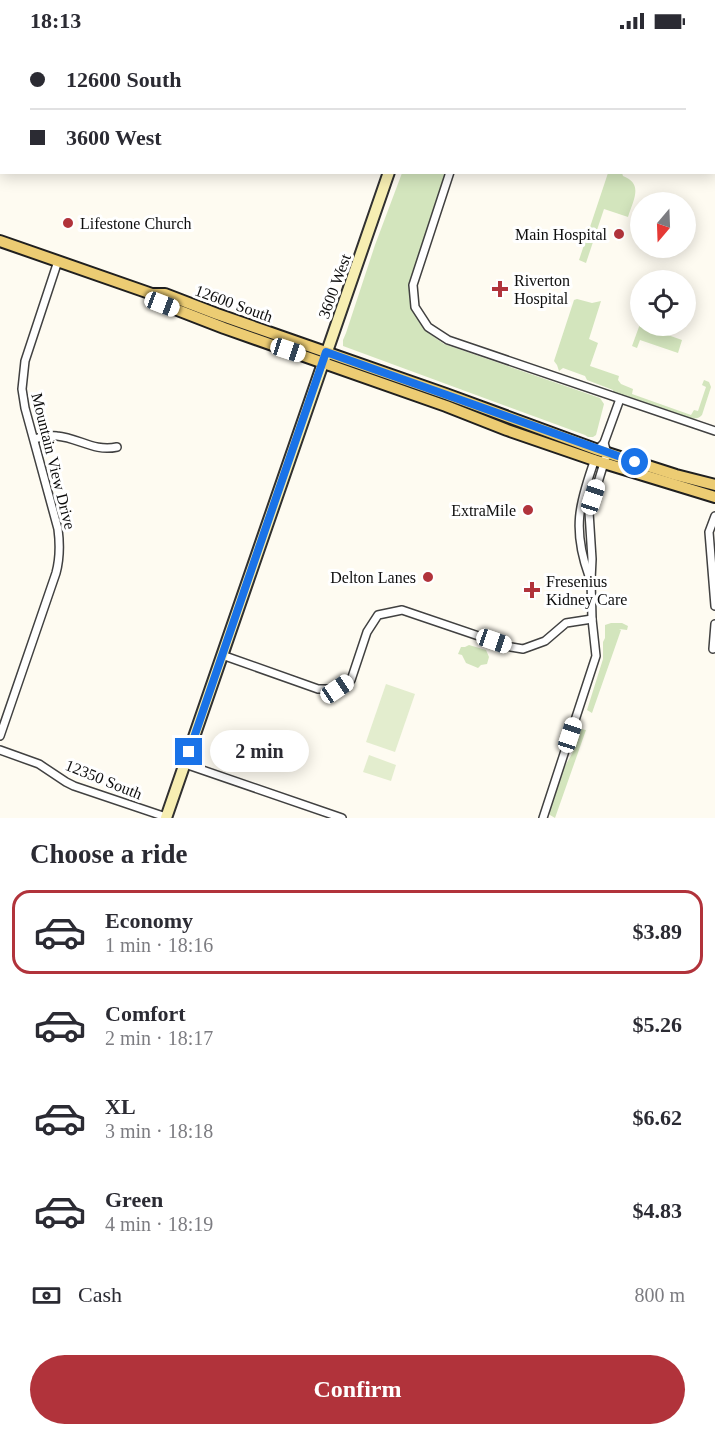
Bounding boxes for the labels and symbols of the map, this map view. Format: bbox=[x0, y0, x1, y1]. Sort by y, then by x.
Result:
north arrow bbox=[630, 192, 696, 258]
place label: Lifestone Church bbox=[80, 215, 192, 232]
marker: Lifestone Church bbox=[61, 216, 75, 230]
place label: Main Hospital bbox=[515, 226, 608, 244]
marker: Main Hospital bbox=[612, 227, 626, 241]
street label: 3600 West bbox=[315, 251, 354, 321]
place label: Riverton Hospital bbox=[514, 272, 570, 308]
marker: Riverton Hospital bbox=[491, 280, 509, 298]
street label: 12600 South bbox=[193, 282, 275, 325]
car bbox=[142, 289, 182, 319]
car bbox=[268, 336, 308, 364]
street label: Mountain View Drive bbox=[28, 391, 79, 531]
route start bbox=[621, 448, 648, 475]
car bbox=[579, 477, 607, 517]
place label: ExtraMile bbox=[451, 502, 516, 519]
marker: ExtraMile bbox=[521, 503, 535, 517]
place label: Delton Lanes bbox=[330, 569, 416, 586]
marker: Delton Lanes bbox=[421, 570, 435, 584]
place label: Fresenius Kidney Care bbox=[546, 573, 627, 609]
marker: Fresenius Kidney Care bbox=[523, 581, 541, 599]
car bbox=[474, 627, 514, 655]
car bbox=[317, 671, 357, 707]
car bbox=[556, 715, 584, 755]
callout: 2 min bbox=[210, 731, 309, 773]
route end bbox=[175, 738, 202, 765]
street label: 12350 South bbox=[63, 756, 145, 803]

